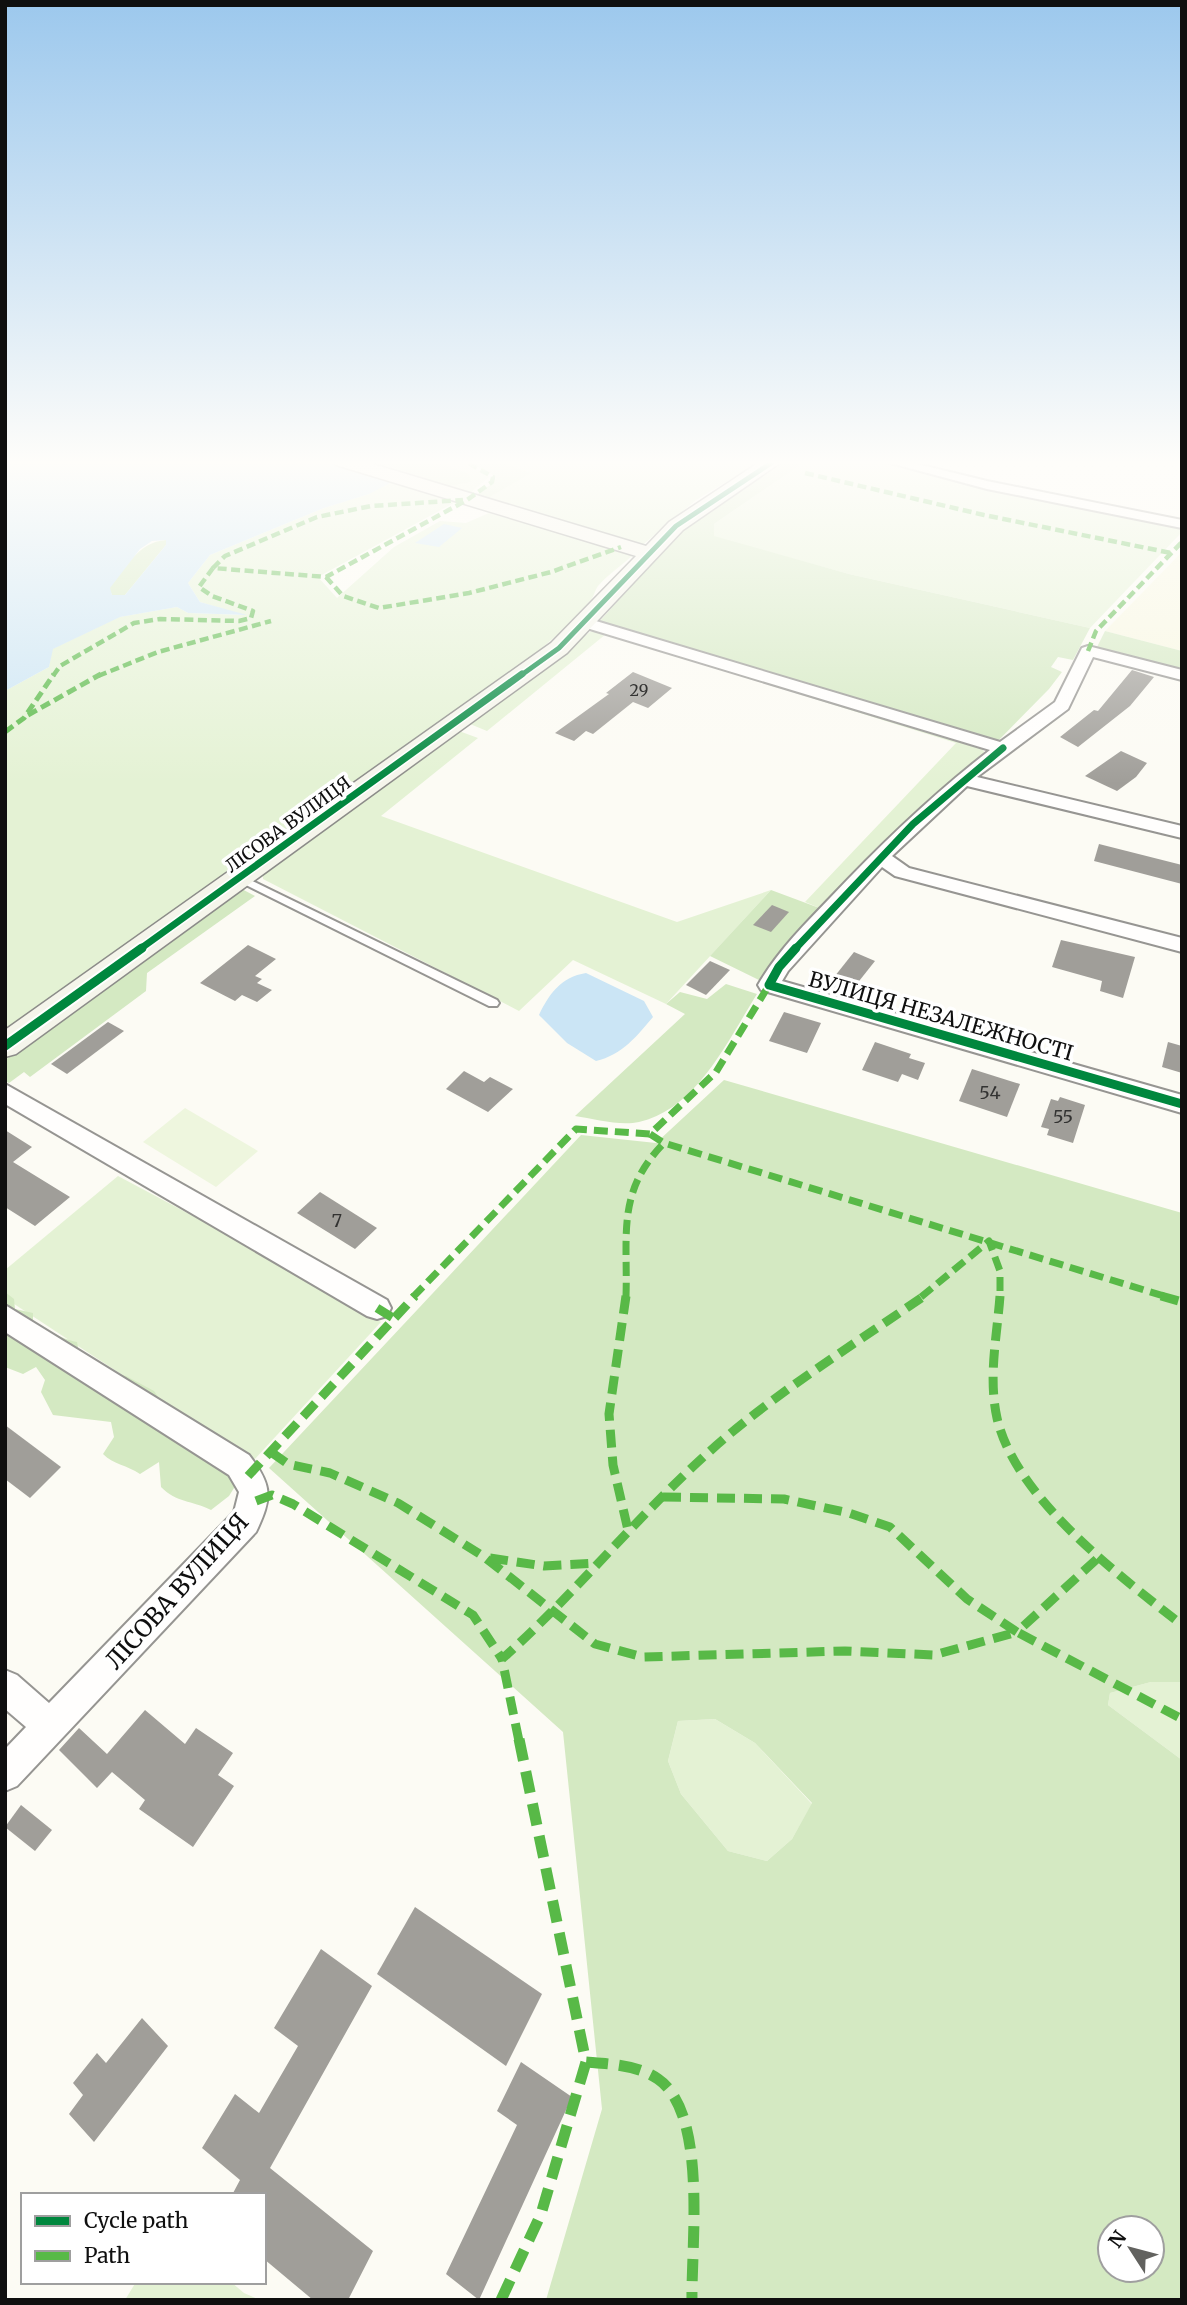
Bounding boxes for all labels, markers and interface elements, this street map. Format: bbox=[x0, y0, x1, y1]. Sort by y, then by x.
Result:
house number: 29 bbox=[630, 680, 648, 700]
street label: ЛІСОВА ВУЛИЦЯ bbox=[221, 771, 355, 877]
street label: ВУЛИЦЯ НЕЗАЛЕЖНОСТІ bbox=[806, 965, 1076, 1067]
house number: 54 bbox=[979, 1081, 1001, 1104]
house number: 55 bbox=[1053, 1105, 1073, 1128]
house number: 7 bbox=[332, 1209, 342, 1232]
street label: ЛІСОВА ВУЛИЦЯ bbox=[99, 1506, 255, 1676]
legend bbox=[21, 2193, 266, 2284]
text: Cycle path bbox=[84, 2207, 188, 2234]
north arrow bbox=[1096, 2214, 1166, 2284]
text: N bbox=[1103, 2226, 1131, 2252]
text: Path bbox=[84, 2242, 130, 2269]

